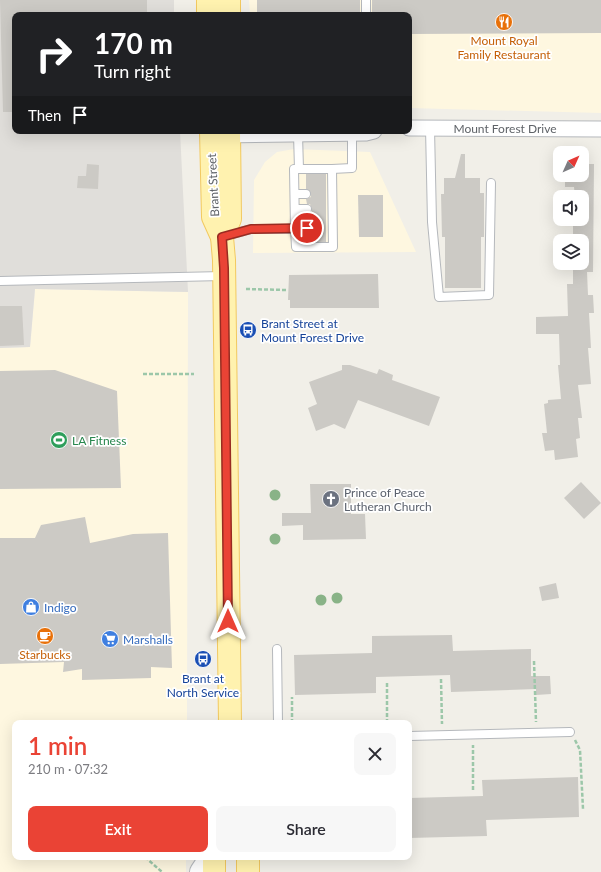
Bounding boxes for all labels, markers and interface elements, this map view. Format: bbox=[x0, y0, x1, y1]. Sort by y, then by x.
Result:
restaurant icon: Mount Royal Family Restaurant bbox=[494, 12, 514, 32]
text: 170 m bbox=[94, 26, 173, 60]
icon: right bbox=[28, 28, 80, 80]
place label: Mount Royal Family Restaurant bbox=[457, 33, 551, 62]
text: Turn right bbox=[94, 60, 171, 82]
icon: arrive bbox=[69, 104, 91, 126]
text: Then bbox=[28, 106, 61, 124]
street label: Mount Forest Drive bbox=[453, 121, 557, 136]
north arrow bbox=[553, 146, 589, 182]
map controls bbox=[553, 146, 589, 270]
street label: Brant Street bbox=[204, 152, 222, 217]
button: sound bbox=[553, 190, 589, 226]
pin bbox=[290, 211, 324, 245]
icon: arrive bbox=[296, 217, 318, 239]
button: layers bbox=[553, 234, 589, 270]
place label: Brant Street at Mount Forest Drive bbox=[261, 316, 364, 345]
bus stop icon: Brant Street at Mount Forest Drive bbox=[238, 320, 258, 340]
sports icon: LA Fitness bbox=[49, 430, 69, 450]
place label: LA Fitness bbox=[72, 433, 126, 448]
place label: Prince of Peace Lutheran Church bbox=[344, 485, 432, 514]
church icon: Prince of Peace Lutheran Church bbox=[321, 489, 341, 509]
shop icon: Indigo bbox=[21, 597, 41, 617]
place label: Indigo bbox=[44, 600, 77, 615]
position arrow bbox=[207, 600, 249, 642]
cafe icon: Starbucks bbox=[35, 626, 55, 646]
supermarket icon: Marshalls bbox=[100, 629, 120, 649]
place label: Marshalls bbox=[123, 632, 173, 647]
place label: Starbucks bbox=[19, 647, 71, 662]
bus stop icon: Brant at North Service bbox=[193, 649, 213, 669]
place label: Brant at North Service bbox=[167, 671, 239, 700]
text: 1 min bbox=[28, 731, 87, 760]
button: close bbox=[354, 733, 396, 775]
text: 210 m · 07:32 bbox=[28, 761, 108, 777]
button: Exit bbox=[28, 806, 208, 852]
button: Share bbox=[216, 806, 396, 852]

